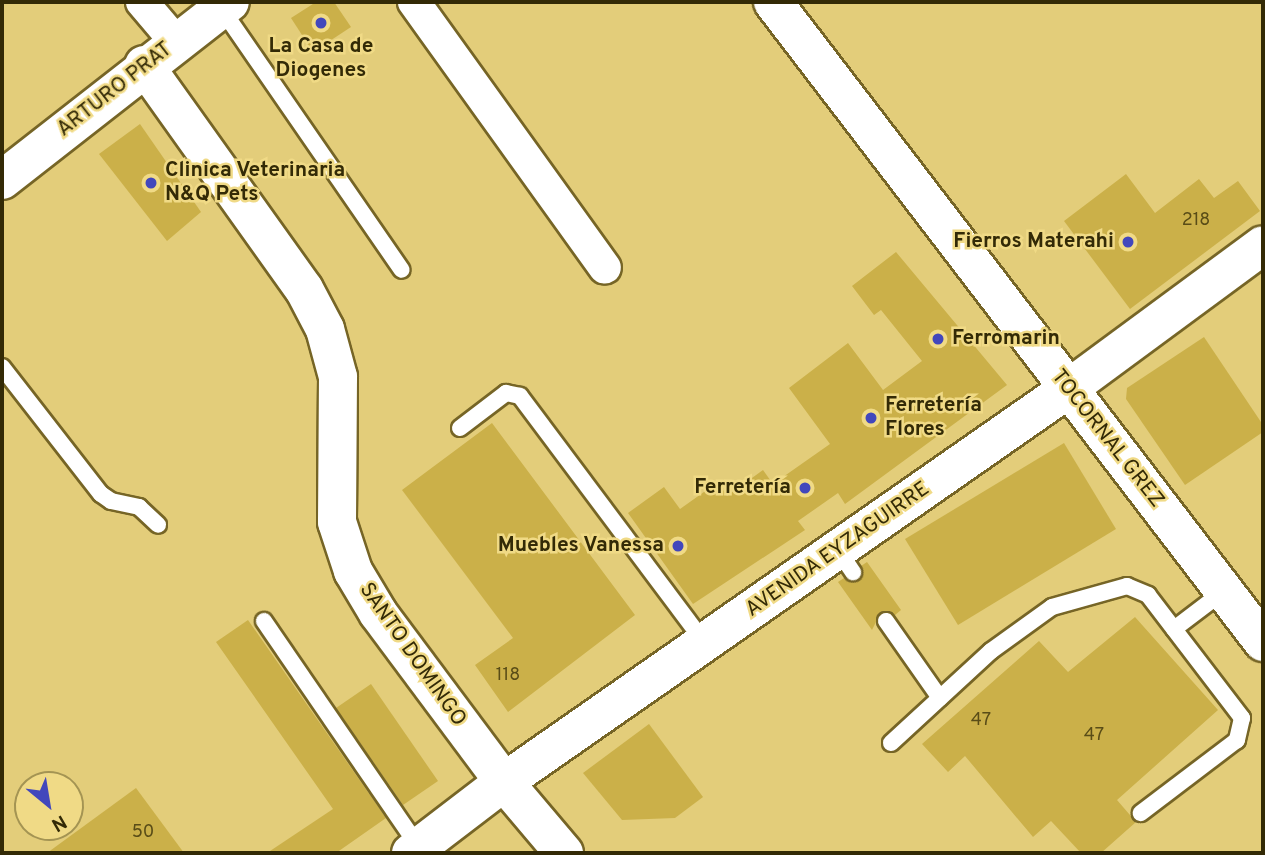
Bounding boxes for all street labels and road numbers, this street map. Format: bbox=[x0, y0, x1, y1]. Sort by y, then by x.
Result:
street label: ARTURO PRAT bbox=[52, 37, 178, 143]
street label: TOCORNAL GREZ bbox=[1045, 365, 1169, 513]
street label: AVENIDA EYZAGUIRRE bbox=[741, 477, 935, 623]
street label: SANTO DOMINGO bbox=[353, 579, 471, 731]

